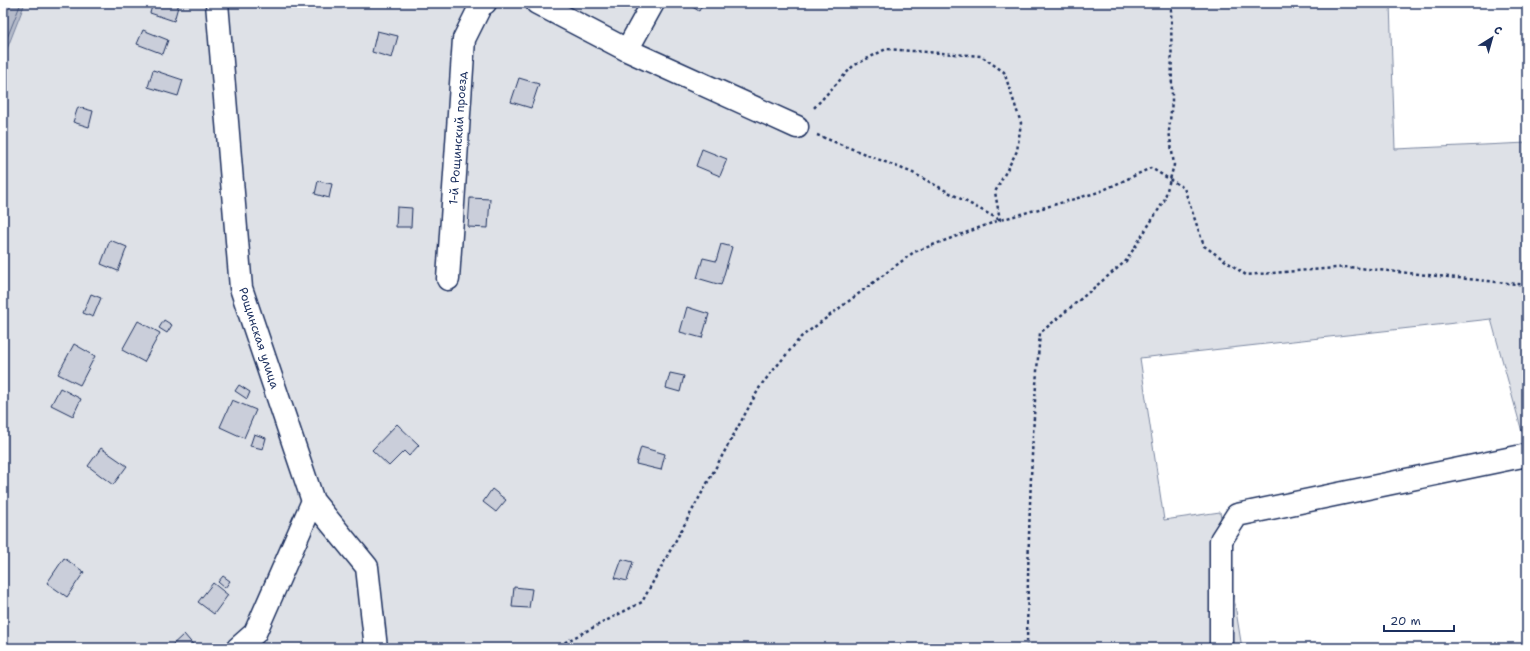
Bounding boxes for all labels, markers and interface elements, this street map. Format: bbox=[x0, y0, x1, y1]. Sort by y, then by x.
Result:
north arrow bbox=[1472, 18, 1512, 58]
text: С bbox=[1491, 22, 1505, 39]
street label: 1-й Рощинский проезд bbox=[445, 70, 471, 205]
street label: Рощинская улица bbox=[235, 285, 283, 391]
scale bar bbox=[1384, 607, 1454, 633]
text: 20 m bbox=[1390, 613, 1421, 629]

